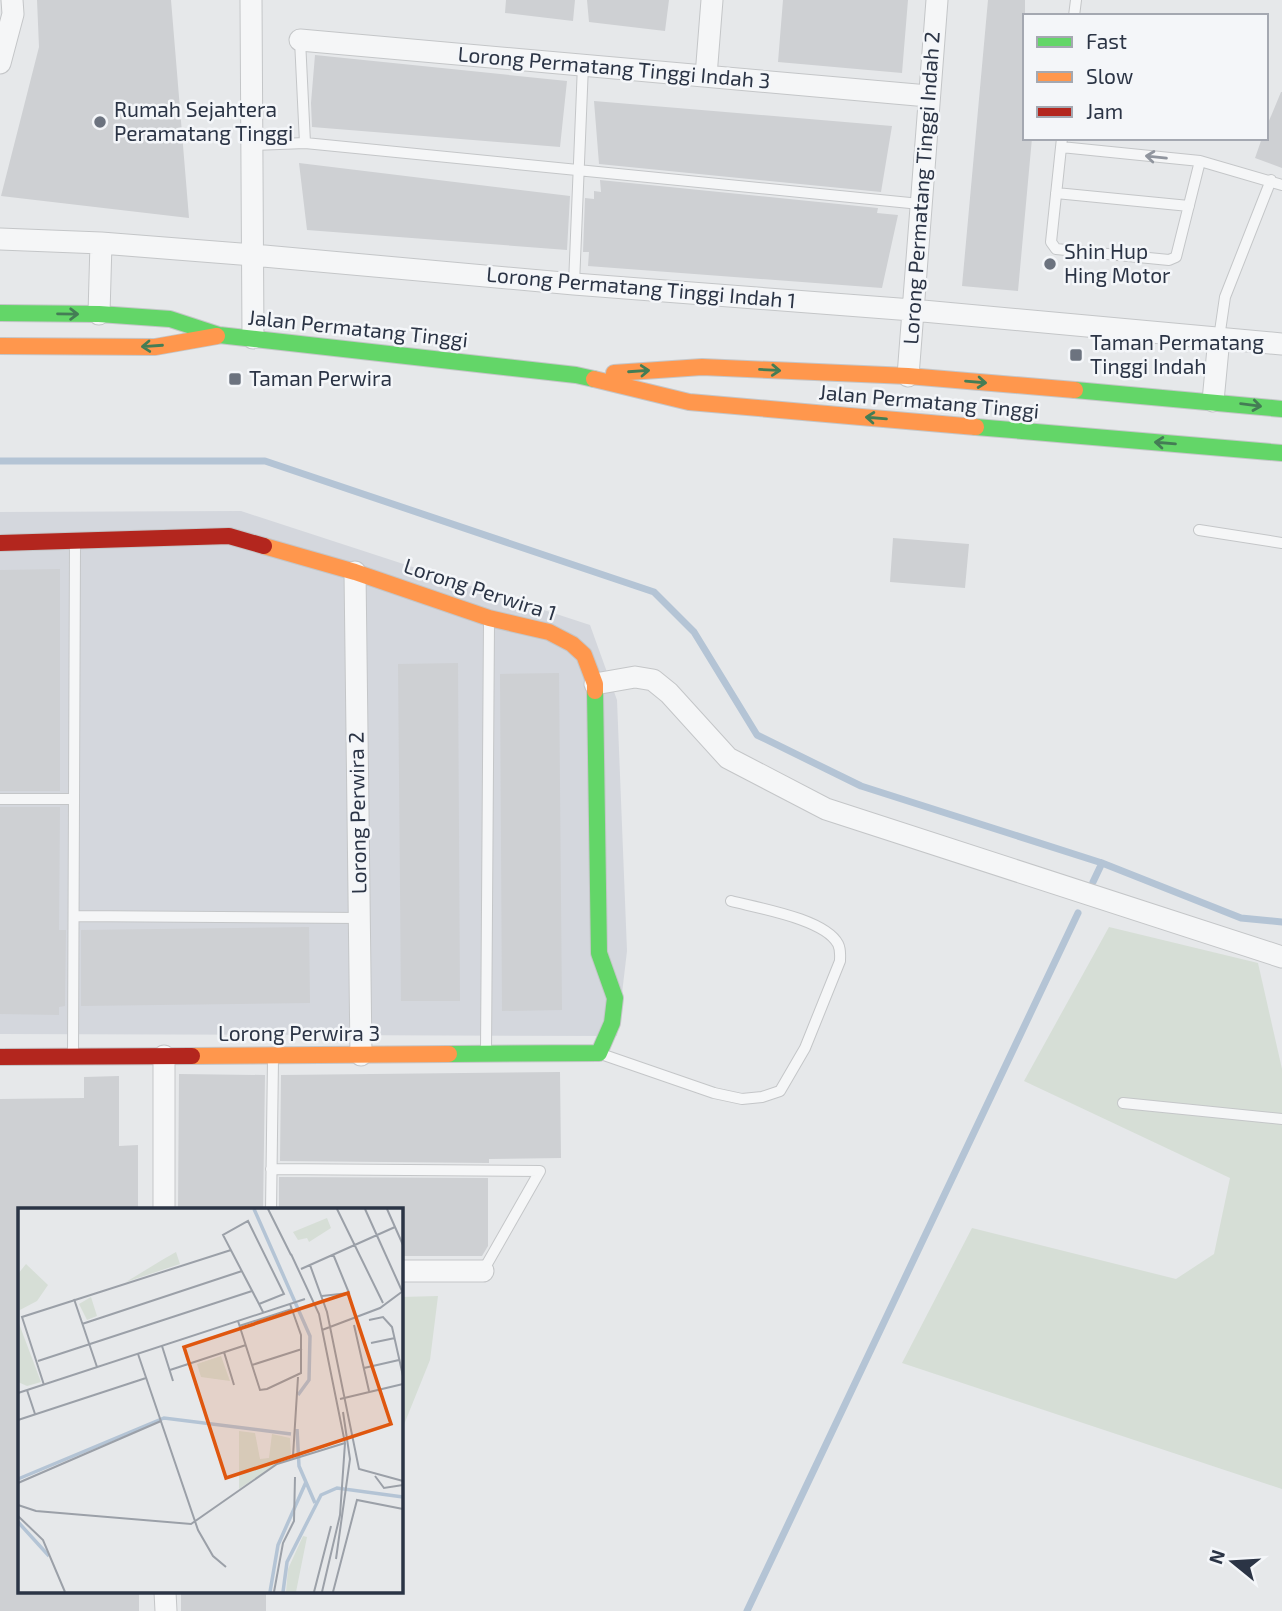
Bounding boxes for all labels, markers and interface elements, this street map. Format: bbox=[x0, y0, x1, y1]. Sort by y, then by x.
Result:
legend bbox=[1023, 14, 1268, 140]
text: Fast bbox=[1086, 28, 1127, 53]
street label: Lorong Permatang Tinggi Indah 2 bbox=[897, 31, 944, 345]
street label: Lorong Permatang Tinggi Indah 3 bbox=[457, 40, 771, 93]
text: Slow bbox=[1086, 63, 1133, 88]
place label: Rumah Sejahtera Peramatang Tinggi bbox=[114, 96, 293, 145]
text: Jam bbox=[1086, 98, 1123, 123]
marker: Rumah Sejahtera Peramatang Tinggi bbox=[92, 114, 108, 130]
one-way arrow bbox=[1146, 150, 1168, 163]
place label: Shin Hup Hing Motor bbox=[1064, 238, 1171, 287]
marker: Shin Hup Hing Motor bbox=[1042, 256, 1058, 272]
street label: Lorong Permatang Tinggi Indah 1 bbox=[485, 261, 797, 312]
street label: Jalan Permatang Tinggi bbox=[247, 304, 469, 351]
one-way arrow bbox=[56, 307, 79, 321]
place label: Taman Permatang Tinggi Indah bbox=[1090, 329, 1264, 378]
one-way arrow bbox=[141, 340, 164, 353]
marker: Taman Permatang Tinggi Indah bbox=[1068, 347, 1084, 363]
one-way arrow bbox=[759, 363, 782, 376]
one-way arrow bbox=[627, 364, 650, 377]
place label: Taman Perwira bbox=[249, 365, 392, 390]
marker: Taman Perwira bbox=[227, 371, 243, 387]
one-way arrow bbox=[964, 376, 986, 389]
street label: Jalan Permatang Tinggi bbox=[818, 378, 1040, 423]
one-way arrow bbox=[1239, 399, 1262, 412]
one-way arrow bbox=[865, 411, 888, 424]
one-way arrow bbox=[1154, 436, 1177, 449]
street label: Lorong Perwira 1 bbox=[401, 552, 560, 625]
street label: Lorong Perwira 2 bbox=[343, 732, 370, 894]
street label: Lorong Perwira 3 bbox=[218, 1020, 380, 1045]
inset map bbox=[18, 1208, 402, 1594]
north arrow bbox=[1198, 1527, 1268, 1597]
text: N bbox=[1203, 1547, 1229, 1567]

